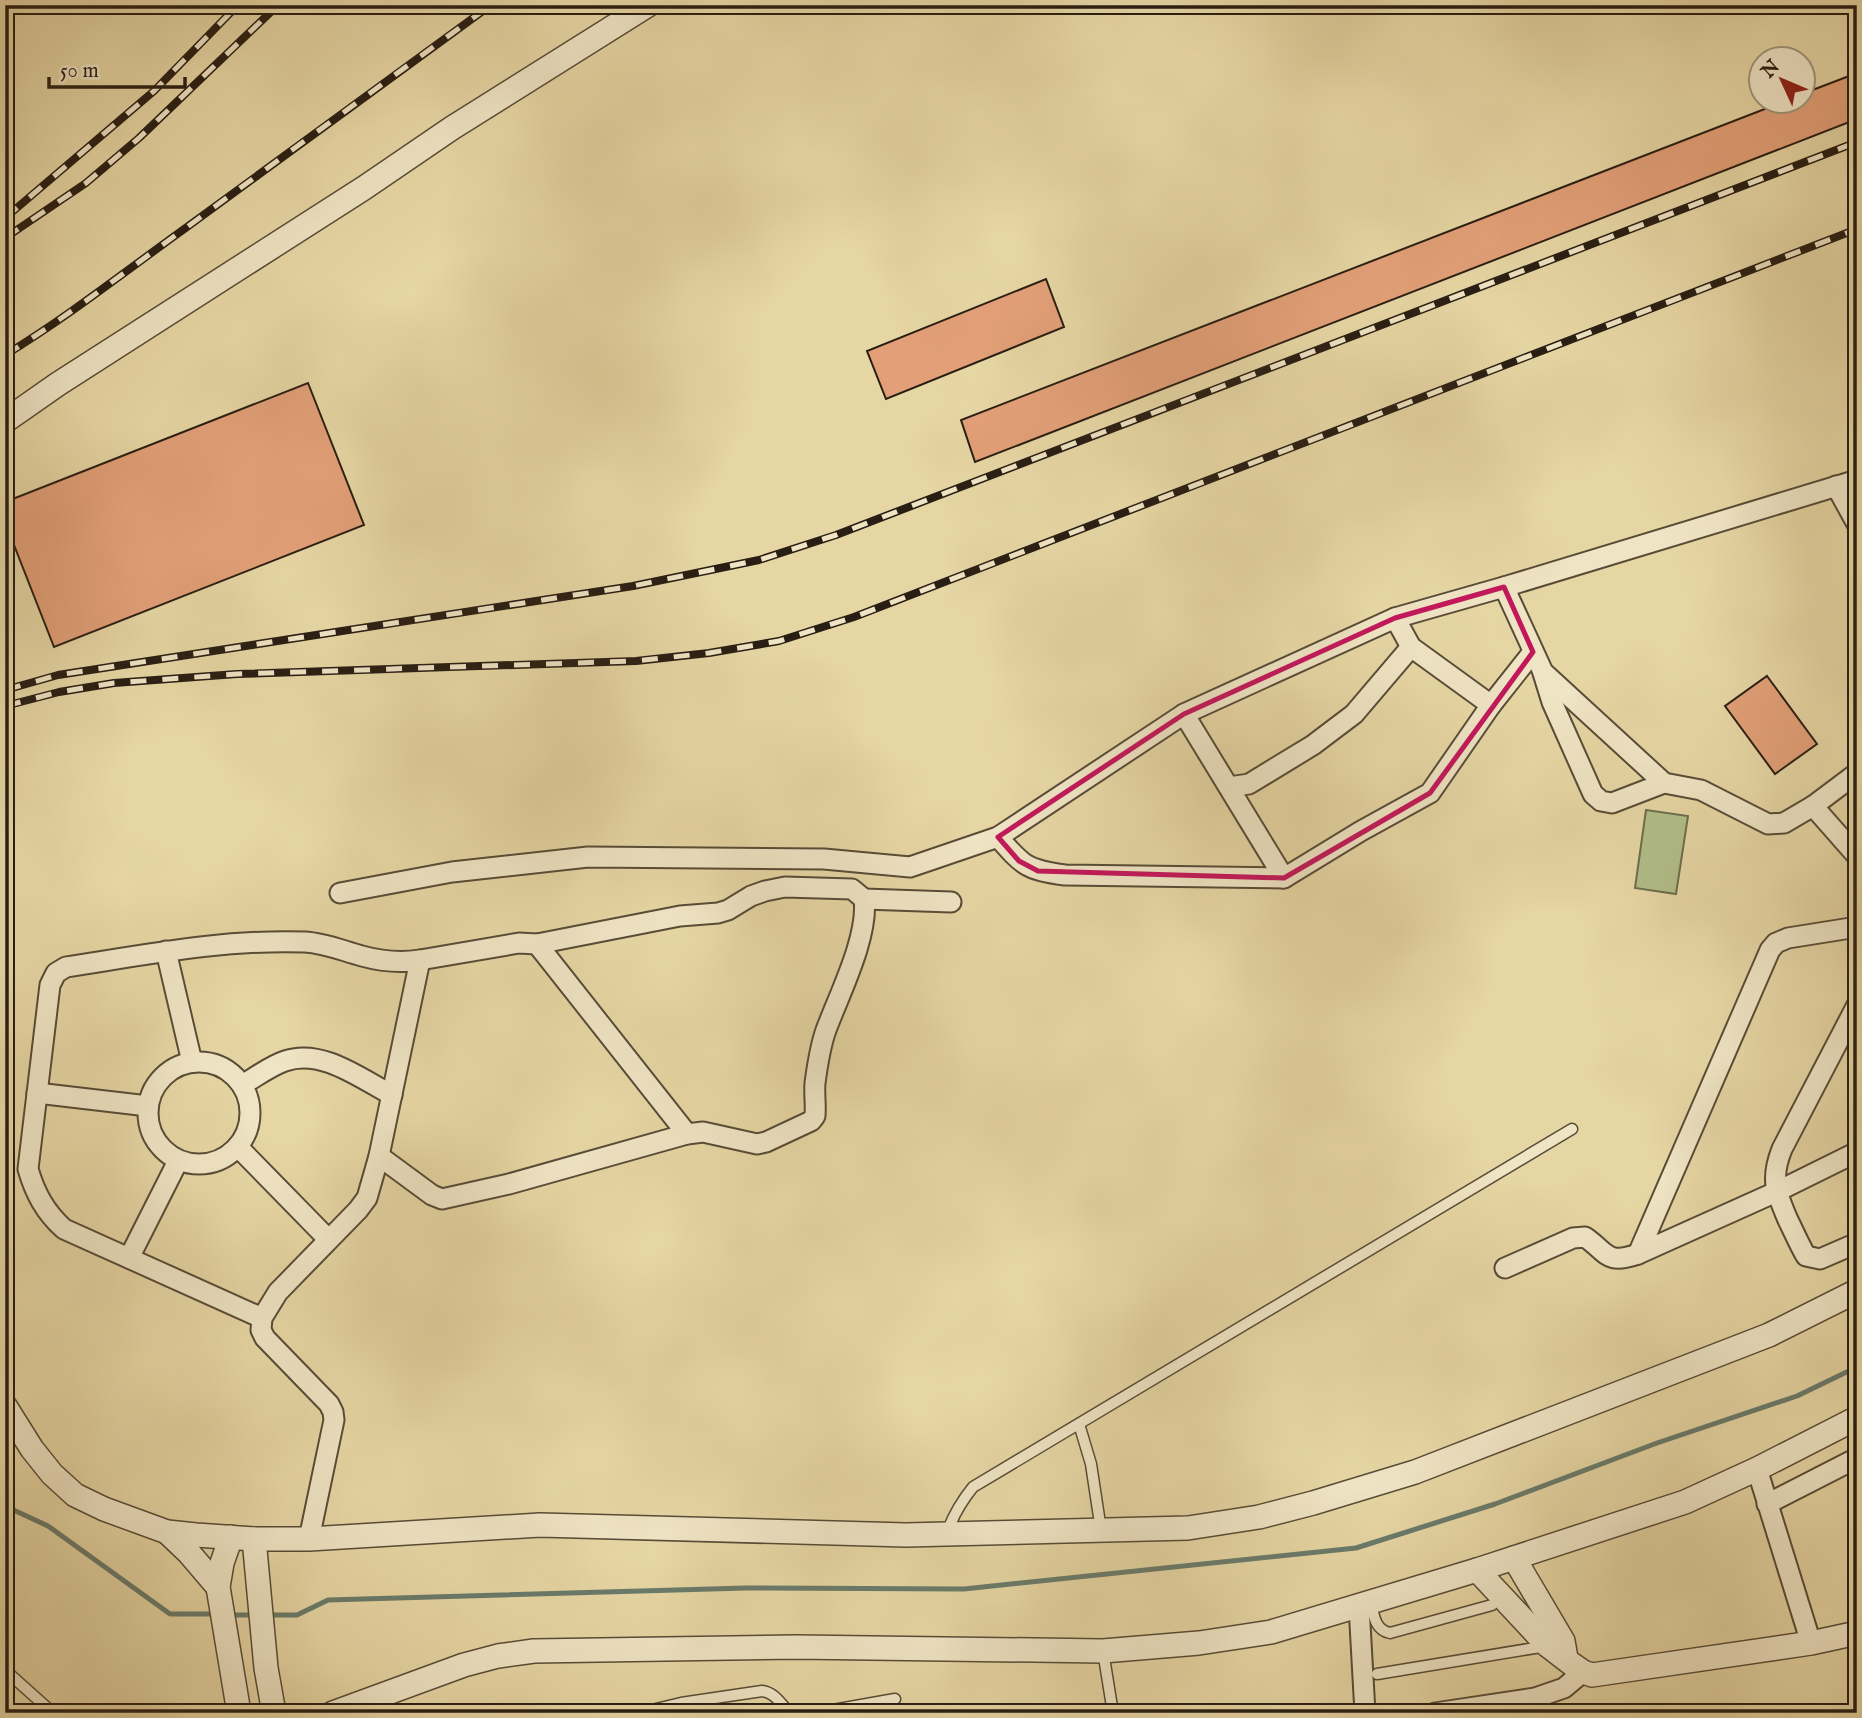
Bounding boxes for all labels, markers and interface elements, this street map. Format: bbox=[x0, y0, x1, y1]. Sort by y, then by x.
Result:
scale bar bbox=[49, 46, 186, 90]
north arrow bbox=[1746, 46, 1816, 116]
text: N bbox=[1756, 55, 1786, 85]
text: 50 m bbox=[60, 58, 99, 85]

